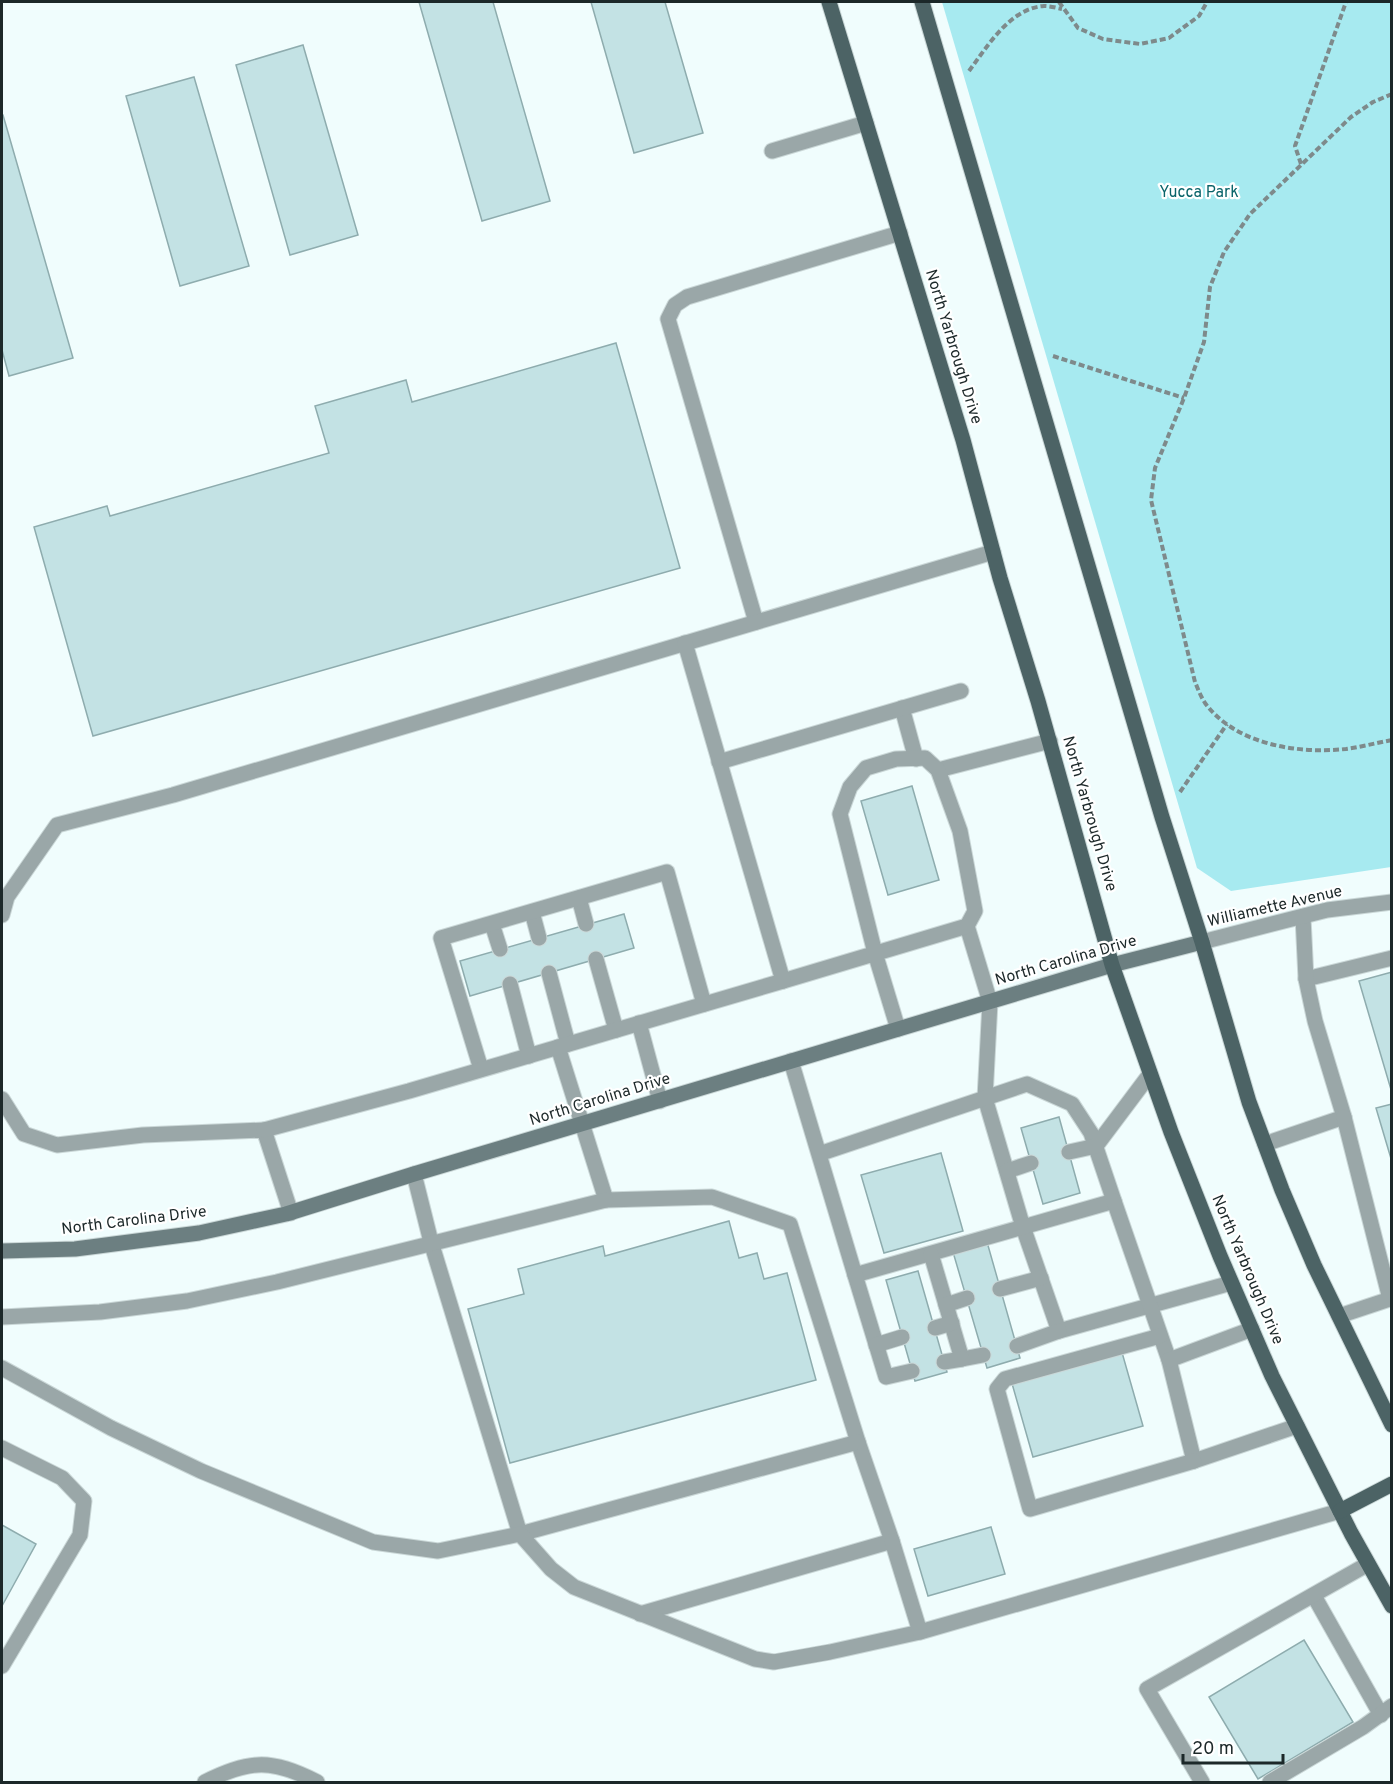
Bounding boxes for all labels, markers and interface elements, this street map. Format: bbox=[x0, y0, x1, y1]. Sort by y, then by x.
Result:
park label: Yucca Park bbox=[1159, 183, 1239, 203]
street label: North Yarbrough Drive bbox=[920, 267, 986, 427]
street label: North Yarbrough Drive bbox=[1057, 734, 1121, 894]
street label: Williamette Avenue bbox=[1206, 882, 1344, 932]
street label: North Carolina Drive bbox=[993, 931, 1139, 991]
street label: North Carolina Drive bbox=[527, 1069, 673, 1131]
street label: North Yarbrough Drive bbox=[1206, 1192, 1288, 1348]
street label: North Carolina Drive bbox=[60, 1202, 208, 1240]
scale bar bbox=[1183, 1727, 1284, 1765]
text: 20 m bbox=[1192, 1738, 1234, 1761]

